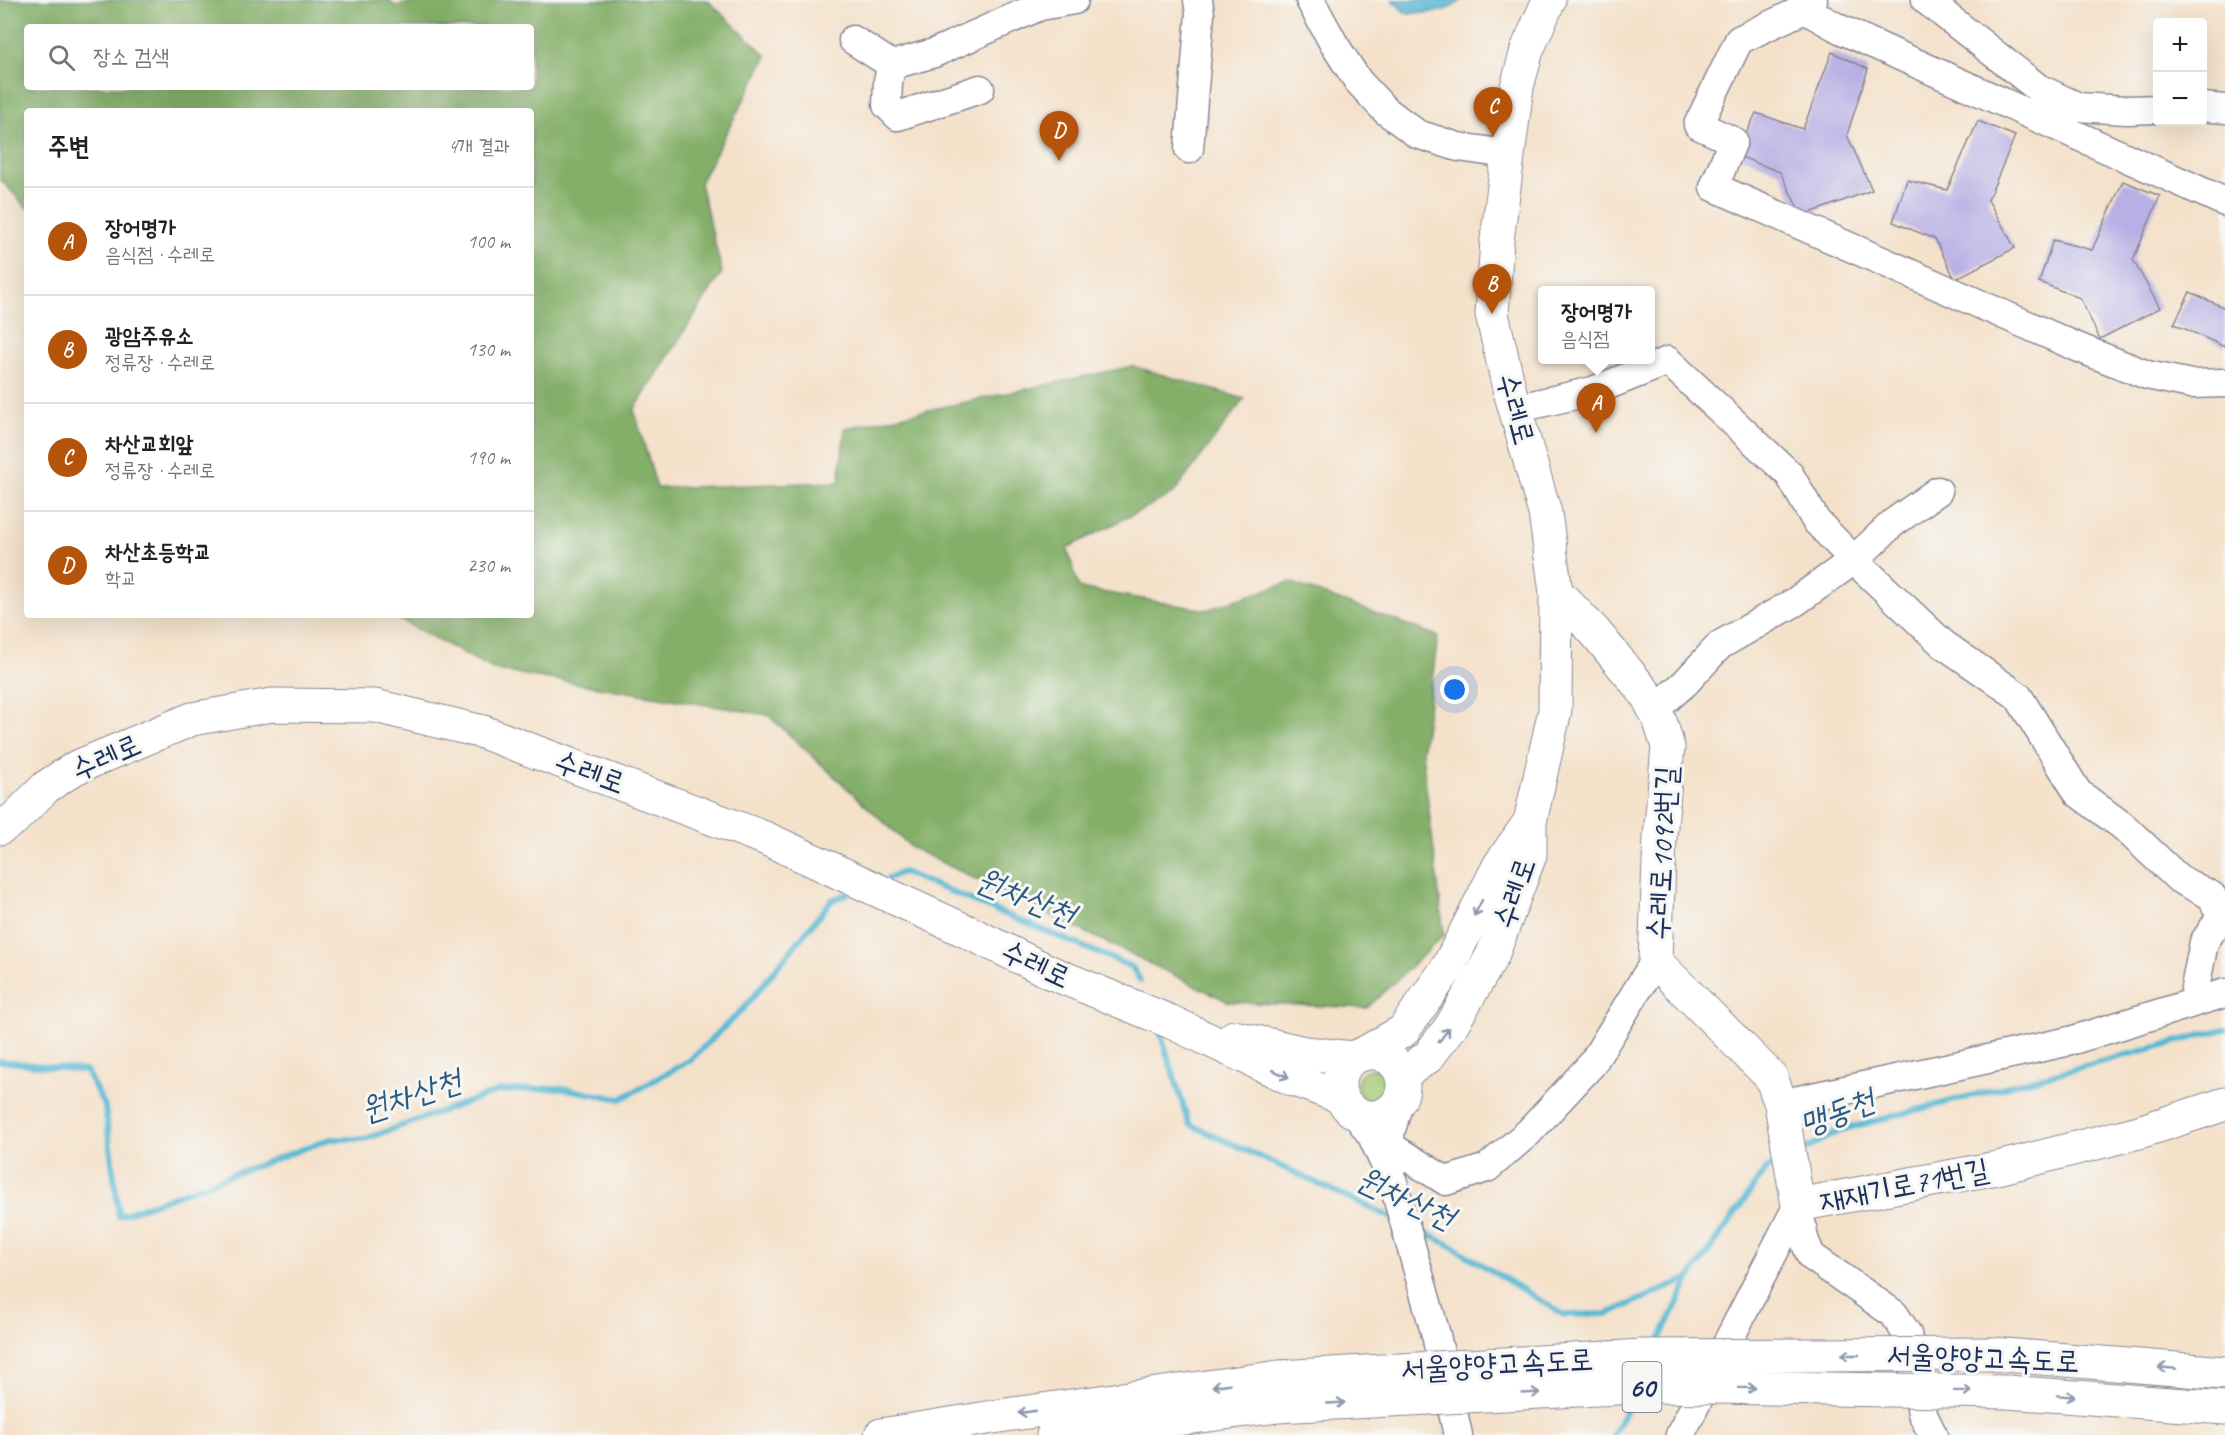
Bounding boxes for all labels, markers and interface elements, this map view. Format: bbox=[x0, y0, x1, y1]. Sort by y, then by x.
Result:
map controls bbox=[2153, 18, 2207, 126]
button: + bbox=[2153, 18, 2207, 72]
search box bbox=[24, 24, 534, 90]
icon: search bbox=[45, 41, 78, 74]
text: 장소 검색 bbox=[93, 43, 169, 71]
button: − bbox=[2153, 72, 2207, 126]
pin: C bbox=[1474, 88, 1512, 137]
pin: D bbox=[1040, 112, 1078, 161]
text: 주변 bbox=[48, 130, 90, 163]
text: 4개 결과 bbox=[448, 134, 510, 159]
text: 장어명가 bbox=[105, 214, 176, 242]
text: A bbox=[62, 229, 73, 254]
text: 100 m bbox=[467, 229, 510, 254]
text: 음식점 · 수레로 bbox=[105, 242, 215, 267]
pin: B bbox=[1472, 264, 1512, 314]
popup bbox=[1538, 286, 1655, 364]
text: 장어명가 bbox=[1561, 298, 1632, 326]
text: 광암주유소 bbox=[105, 322, 194, 350]
text: 음식점 bbox=[1561, 326, 1609, 351]
text: B bbox=[62, 337, 73, 362]
text: 130 m bbox=[467, 337, 510, 362]
text: 정류장 · 수레로 bbox=[105, 350, 215, 375]
street label: 수레로 bbox=[1488, 369, 1544, 449]
pin: A bbox=[1576, 384, 1616, 433]
text: 차산교회앞 bbox=[105, 430, 194, 458]
text: C bbox=[63, 445, 72, 470]
text: 190 m bbox=[467, 445, 510, 470]
text: 정류장 · 수레로 bbox=[105, 458, 215, 483]
text: 차산초등학교 bbox=[105, 538, 211, 566]
text: D bbox=[62, 553, 73, 578]
text: 230 m bbox=[467, 553, 510, 578]
text: 학교 bbox=[105, 566, 137, 591]
your location bbox=[1440, 675, 1469, 704]
street label: 수레로 bbox=[65, 725, 147, 789]
street label: 수레로 bbox=[549, 742, 631, 802]
street label: 수레로1092번길 bbox=[1638, 765, 1686, 941]
street label: 수레로 bbox=[1484, 853, 1544, 933]
water label: 원차산천 bbox=[971, 859, 1084, 937]
one-way arrow bbox=[1472, 898, 1483, 916]
street label: 수레로 bbox=[995, 931, 1077, 997]
one-way arrow bbox=[1438, 1027, 1451, 1043]
water label: 원차산천 bbox=[356, 1059, 469, 1130]
one-way arrow bbox=[1271, 1069, 1289, 1081]
water label: 맹동천 bbox=[1794, 1078, 1883, 1145]
street label: 재재기로71번길 bbox=[1816, 1150, 1992, 1220]
water label: 원차산천 bbox=[1351, 1158, 1464, 1240]
street label: 서울양양고속도로 bbox=[1886, 1336, 2080, 1380]
street label: 서울양양고속도로 bbox=[1400, 1340, 1594, 1388]
one-way arrow bbox=[1841, 1349, 1861, 1361]
road number: 60 bbox=[1622, 1362, 1662, 1412]
one-way arrow bbox=[2157, 1362, 2177, 1373]
one-way arrow bbox=[1211, 1380, 1231, 1391]
one-way arrow bbox=[1736, 1382, 1756, 1394]
one-way arrow bbox=[1952, 1385, 1972, 1397]
one-way arrow bbox=[1521, 1387, 1541, 1398]
one-way arrow bbox=[2055, 1391, 2075, 1402]
one-way arrow bbox=[1326, 1397, 1346, 1408]
one-way arrow bbox=[1018, 1407, 1038, 1418]

